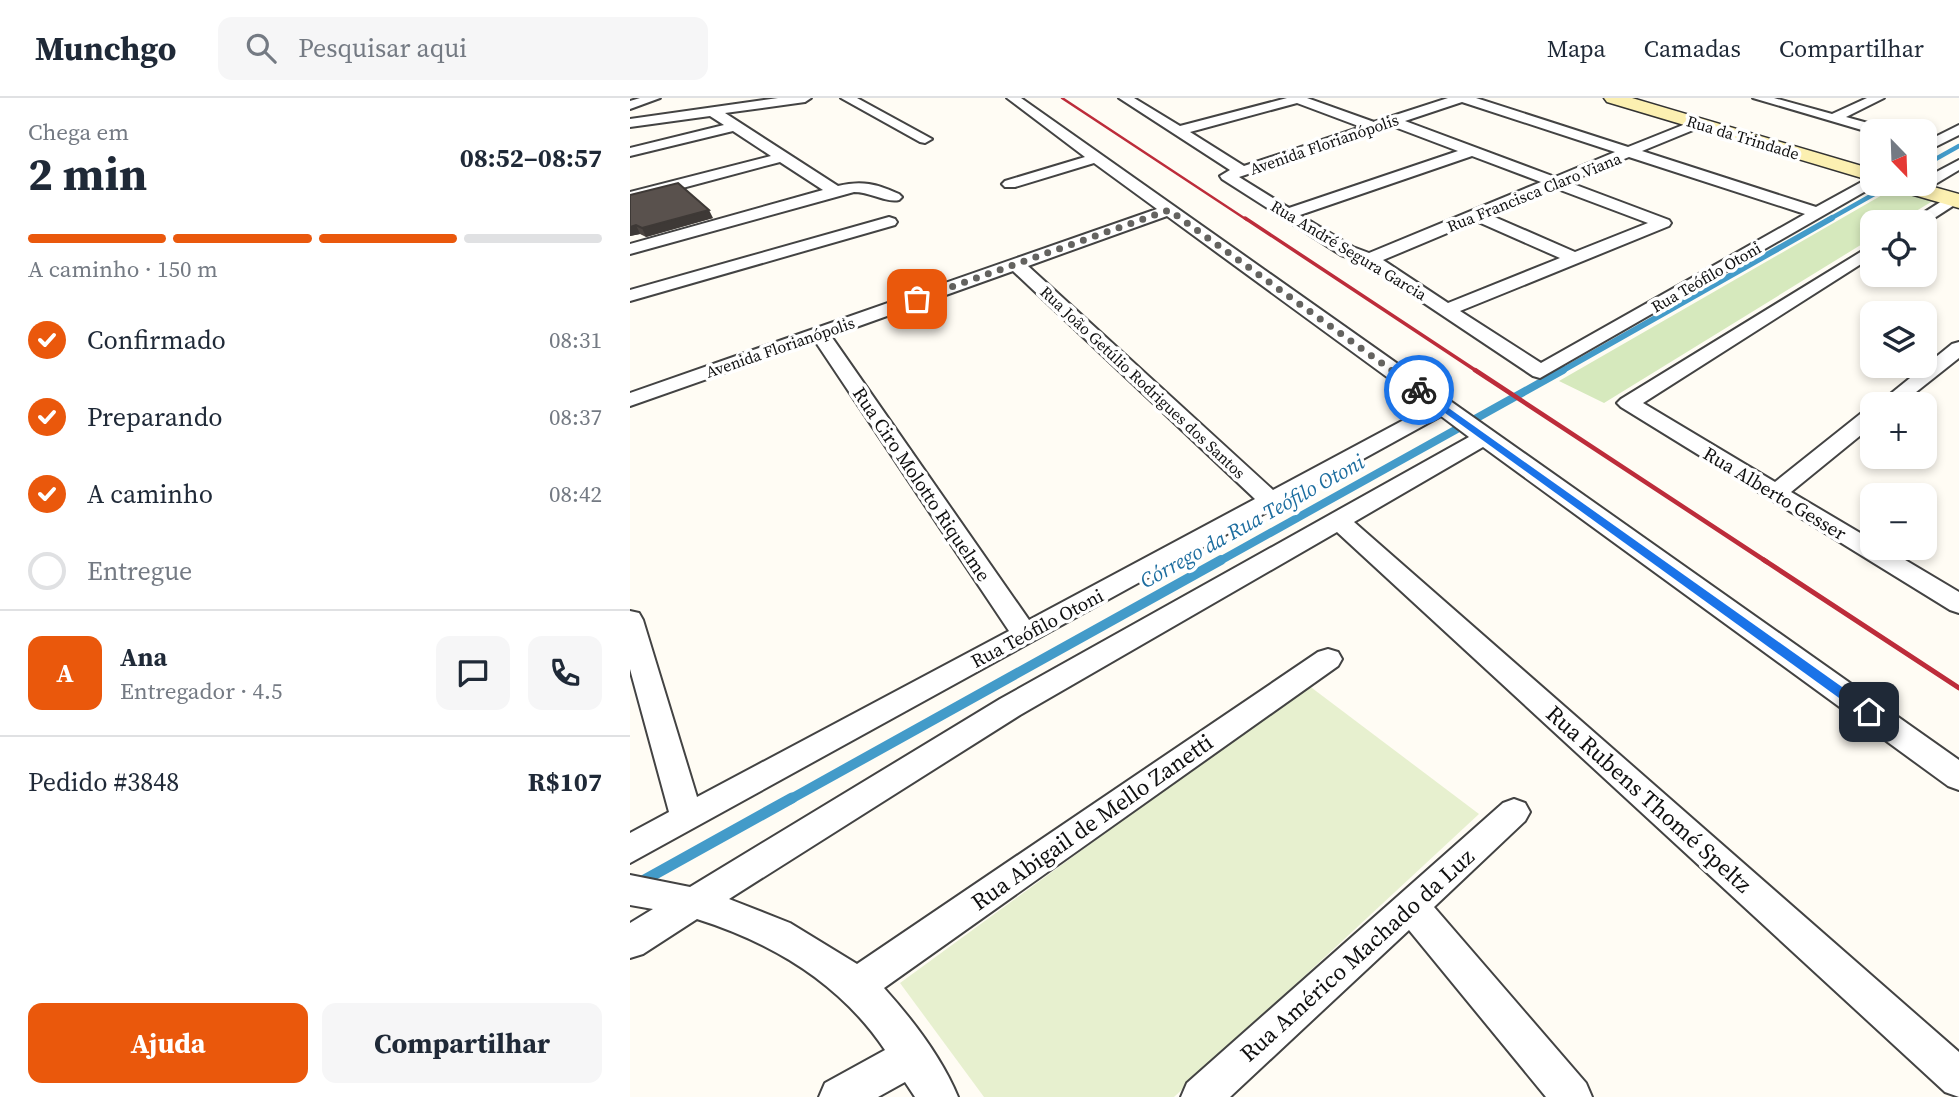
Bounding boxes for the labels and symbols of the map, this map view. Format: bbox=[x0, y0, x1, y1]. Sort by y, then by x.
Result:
street label: Avenida Florianópolis bbox=[1247, 108, 1401, 180]
street label: Rua da Trindade bbox=[1684, 109, 1802, 165]
north arrow bbox=[1860, 119, 1937, 196]
street label: Rua Francisca Claro Viana bbox=[1444, 147, 1625, 237]
street label: Rua André Segura Garcia bbox=[1267, 195, 1432, 306]
street label: Rua Teófilo Otoni bbox=[1647, 237, 1765, 317]
pin bbox=[887, 269, 947, 329]
street label: Rua João Getúlio Rodrigues dos Santos bbox=[1035, 281, 1251, 483]
street label: Avenida Florianópolis bbox=[703, 311, 857, 383]
courier bbox=[1384, 355, 1454, 425]
street label: Rua Ciro Molotto Riquelme bbox=[847, 382, 997, 586]
street label: Rua Alberto Gesser bbox=[1699, 440, 1851, 546]
water label: Córrego da Rua Teófilo Otoni bbox=[1135, 447, 1370, 595]
street label: Rua Teófilo Otoni bbox=[966, 582, 1108, 674]
pin bbox=[1839, 682, 1899, 742]
street label: Rua Rubens Thomé Speltz bbox=[1539, 698, 1759, 900]
street label: Rua Abigail de Mello Zanetti bbox=[965, 726, 1219, 918]
street label: Rua Américo Machado da Luz bbox=[1233, 841, 1481, 1069]

